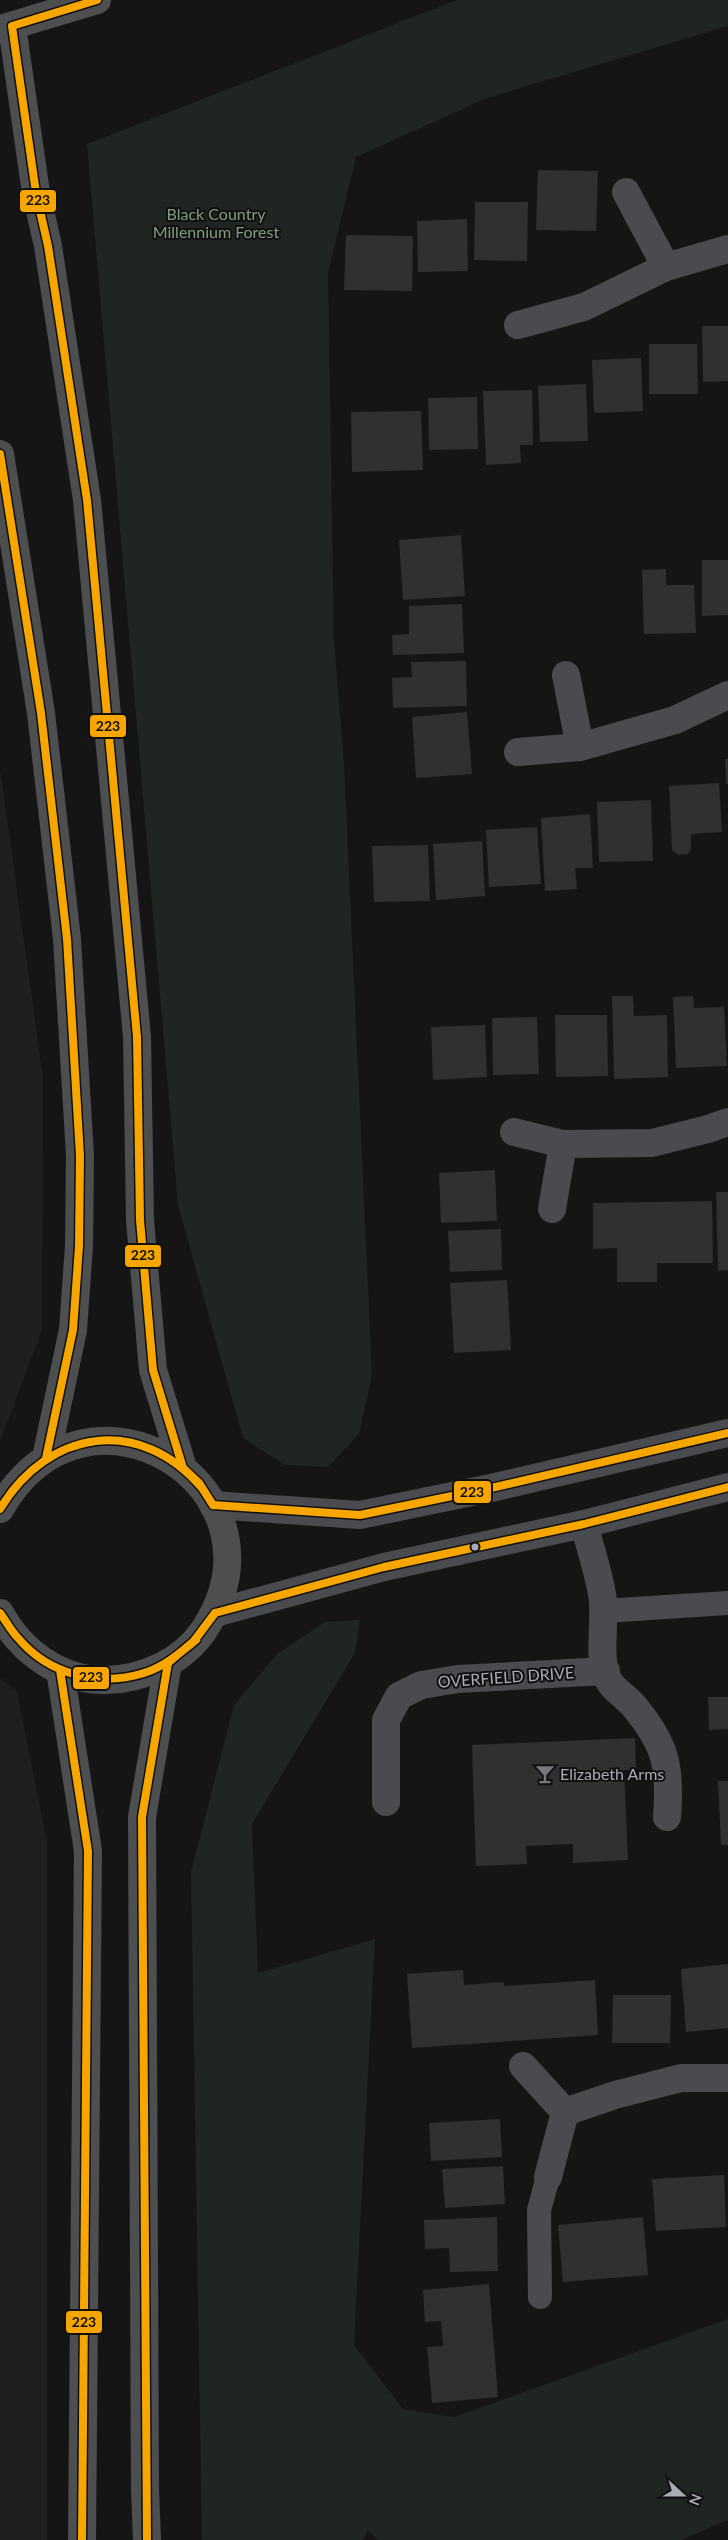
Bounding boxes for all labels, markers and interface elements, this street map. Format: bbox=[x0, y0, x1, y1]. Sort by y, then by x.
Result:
line badge: 223 bbox=[19, 189, 57, 213]
text: 223 bbox=[26, 191, 50, 208]
park label: Black Country Millennium Forest bbox=[153, 204, 280, 241]
line badge: 223 bbox=[89, 714, 127, 738]
text: 223 bbox=[96, 717, 120, 734]
line badge: 223 bbox=[124, 1244, 162, 1268]
text: 223 bbox=[131, 1246, 155, 1263]
line badge: 223 bbox=[453, 1480, 492, 1504]
text: 223 bbox=[460, 1483, 484, 1500]
unlabelled marker bbox=[470, 1542, 480, 1552]
street label: OVERFIELD DRIVE bbox=[437, 1662, 575, 1691]
line badge: 223 bbox=[72, 1666, 110, 1690]
text: 223 bbox=[79, 1668, 103, 1685]
bar icon: Elizabeth Arms bbox=[534, 1763, 556, 1785]
place label: Elizabeth Arms bbox=[560, 1764, 664, 1783]
line badge: 223 bbox=[65, 2310, 103, 2334]
text: 223 bbox=[72, 2313, 96, 2330]
north arrow bbox=[658, 2470, 708, 2520]
text: N bbox=[686, 2492, 705, 2508]

